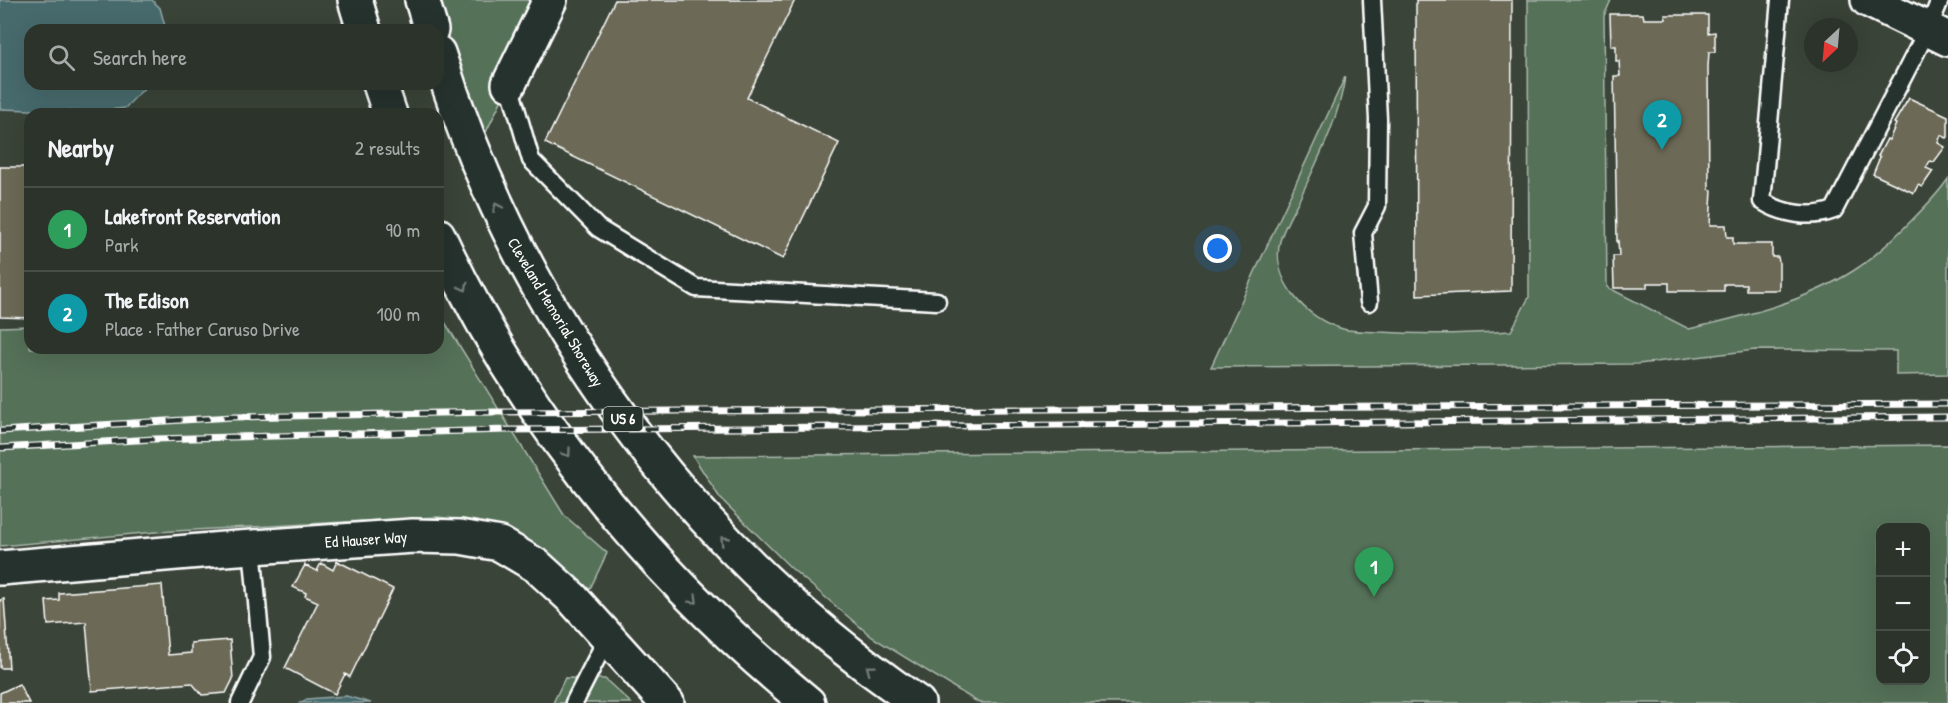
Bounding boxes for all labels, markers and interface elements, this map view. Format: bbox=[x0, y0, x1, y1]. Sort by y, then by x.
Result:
north arrow bbox=[1804, 18, 1858, 72]
search box bbox=[24, 24, 444, 90]
icon: search bbox=[45, 41, 78, 74]
text: Search here bbox=[93, 42, 187, 72]
pin: 2 bbox=[1642, 100, 1682, 150]
text: Nearby bbox=[48, 130, 114, 165]
text: 2 results bbox=[355, 134, 420, 161]
text: Lakefront Reservation bbox=[105, 201, 281, 231]
one-way arrow bbox=[492, 202, 504, 213]
text: 1 bbox=[64, 216, 71, 243]
text: 90 m bbox=[386, 216, 420, 243]
text: Park bbox=[105, 231, 138, 258]
street label: Cleveland Memorial Shoreway bbox=[503, 233, 609, 391]
your location bbox=[1203, 234, 1232, 263]
one-way arrow bbox=[457, 281, 468, 292]
text: The Edison bbox=[105, 285, 189, 315]
text: 2 bbox=[63, 300, 72, 327]
text: 100 m bbox=[377, 300, 420, 327]
text: Place · Father Caruso Drive bbox=[105, 315, 300, 342]
road number: US 6 bbox=[604, 407, 642, 431]
one-way arrow bbox=[560, 446, 571, 457]
map controls bbox=[1876, 523, 1930, 685]
button: + bbox=[1876, 523, 1930, 577]
street label: Ed Hauser Way bbox=[324, 525, 408, 553]
one-way arrow bbox=[721, 536, 732, 547]
pin: 1 bbox=[1354, 548, 1394, 597]
button: − bbox=[1876, 577, 1930, 631]
one-way arrow bbox=[686, 593, 697, 604]
button: locate bbox=[1876, 631, 1930, 685]
one-way arrow bbox=[865, 666, 876, 677]

